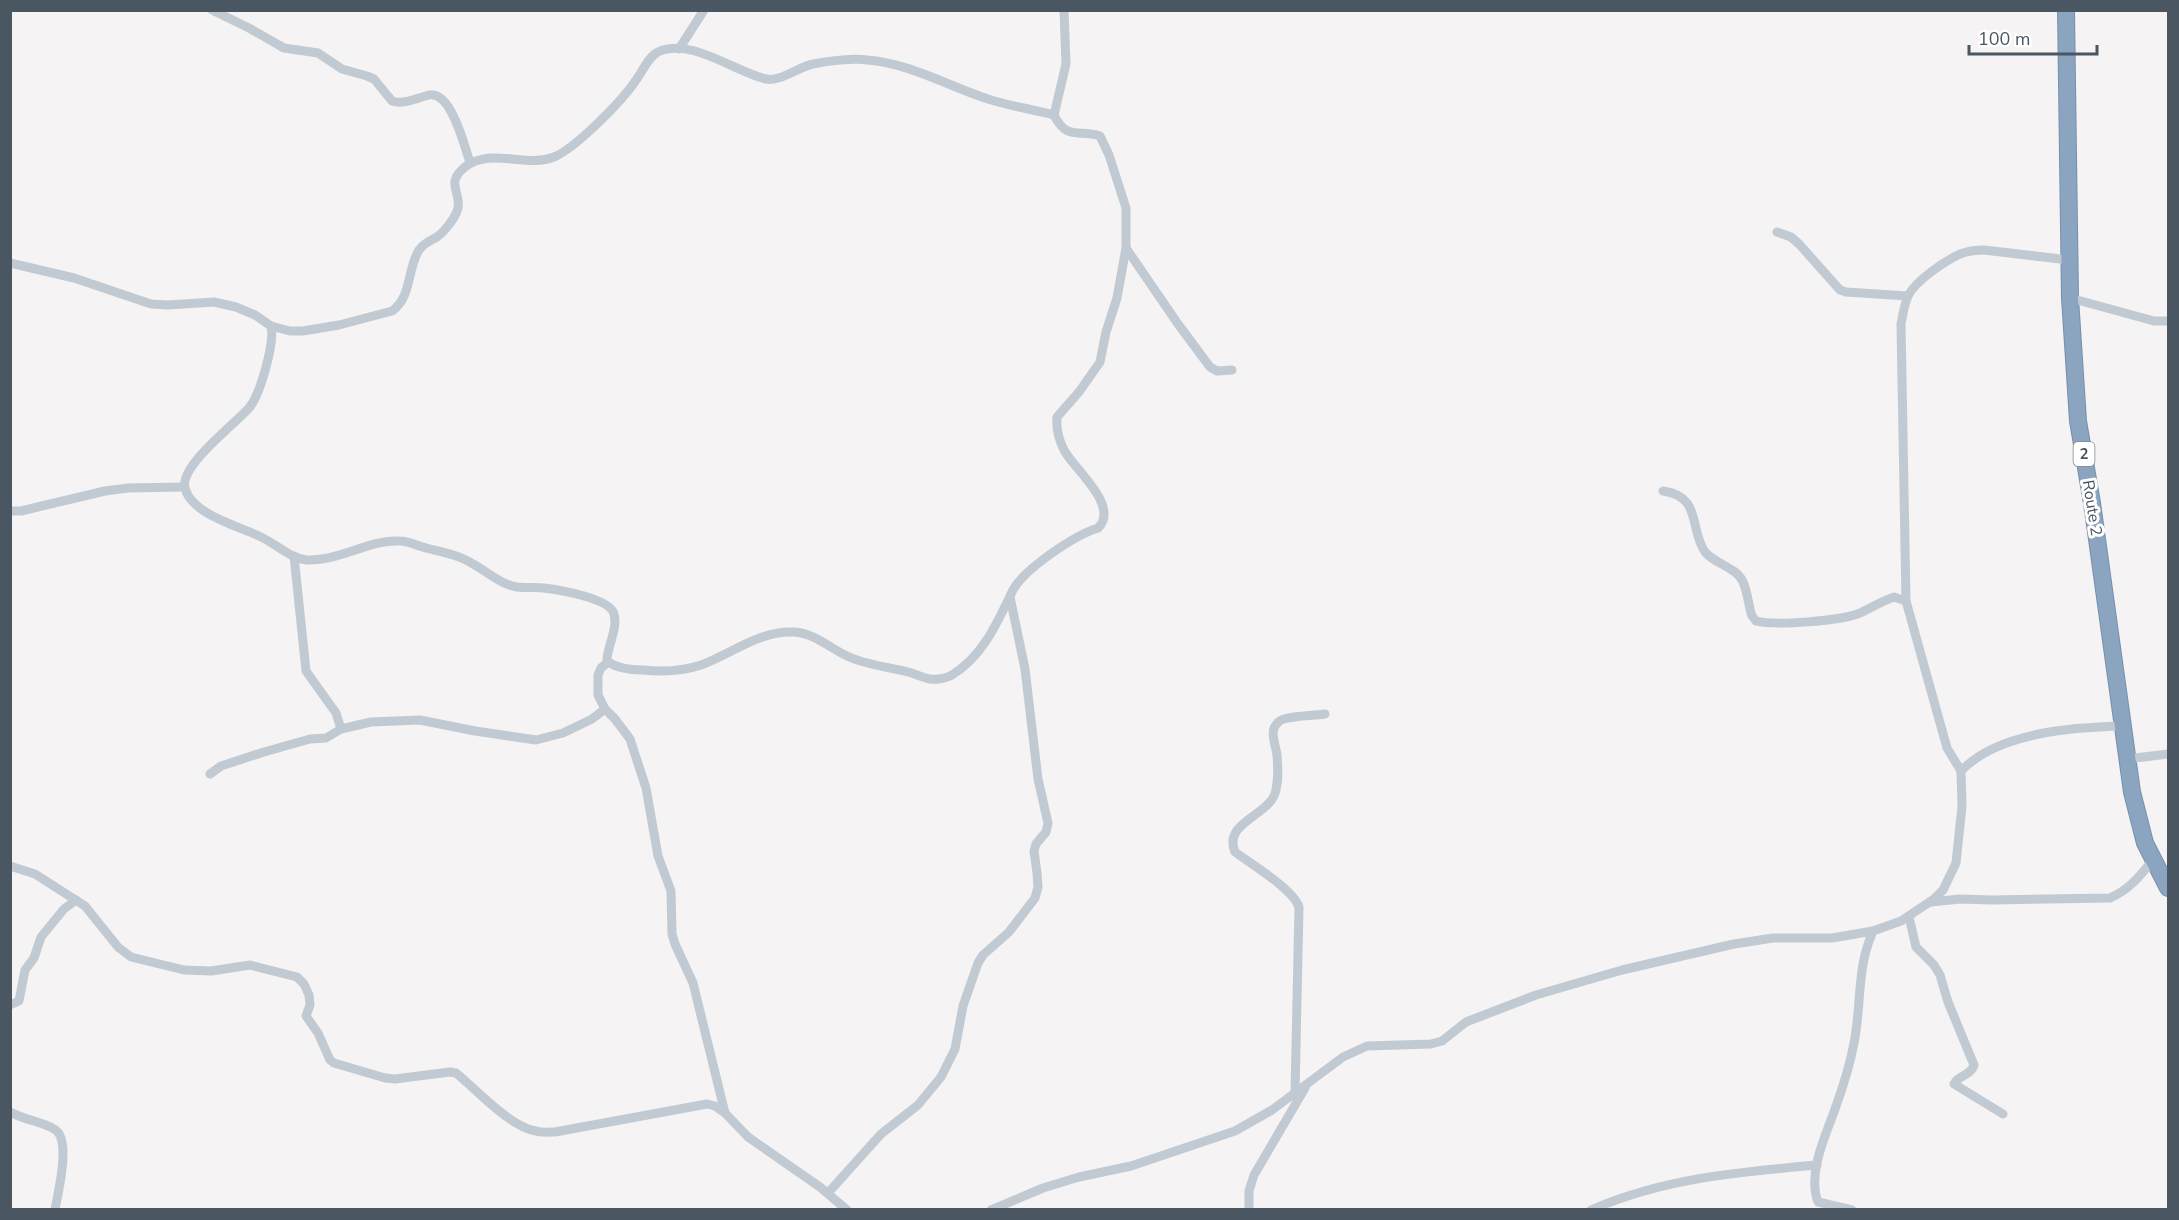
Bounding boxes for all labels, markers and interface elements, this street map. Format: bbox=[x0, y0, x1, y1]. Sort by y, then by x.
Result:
scale bar bbox=[1969, 18, 2096, 56]
text: 100 m bbox=[1978, 27, 2030, 51]
road number: 2 bbox=[2074, 442, 2094, 466]
street label: Route 2 bbox=[2077, 479, 2107, 537]

